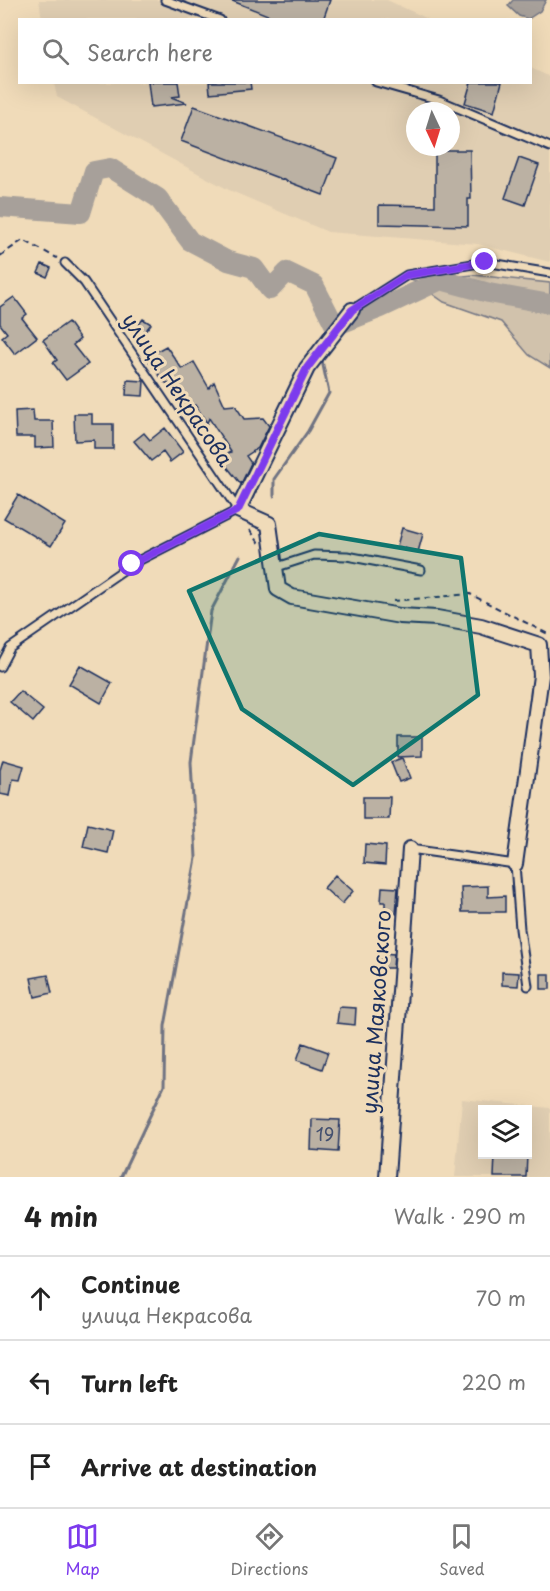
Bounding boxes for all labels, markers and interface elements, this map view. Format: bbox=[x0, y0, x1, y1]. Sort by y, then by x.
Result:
search box bbox=[18, 18, 532, 84]
icon: search bbox=[39, 35, 72, 68]
text: Search here bbox=[87, 35, 213, 68]
north arrow bbox=[406, 102, 460, 156]
route end bbox=[471, 248, 497, 274]
street label: улица Некрасова bbox=[115, 306, 242, 472]
route start bbox=[118, 550, 144, 576]
street label: улица Маяковского bbox=[352, 909, 398, 1115]
map controls bbox=[478, 1105, 532, 1159]
button: layers bbox=[478, 1105, 532, 1159]
house number: 19 bbox=[316, 1120, 334, 1147]
text: 4 min bbox=[24, 1197, 98, 1236]
text: Walk · 290 m bbox=[394, 1201, 526, 1231]
text: Continue bbox=[81, 1267, 180, 1300]
icon: ahead bbox=[24, 1282, 57, 1315]
text: 70 m bbox=[476, 1283, 526, 1313]
text: улица Некрасова bbox=[81, 1300, 252, 1330]
icon: left bbox=[24, 1366, 57, 1399]
text: Turn left bbox=[81, 1366, 178, 1399]
text: 220 m bbox=[462, 1367, 526, 1397]
icon: arrive bbox=[24, 1450, 57, 1483]
text: Arrive at destination bbox=[81, 1450, 317, 1483]
tab: Map bbox=[65, 1520, 100, 1580]
tab: Directions bbox=[230, 1520, 308, 1580]
tab: Saved bbox=[439, 1520, 485, 1580]

